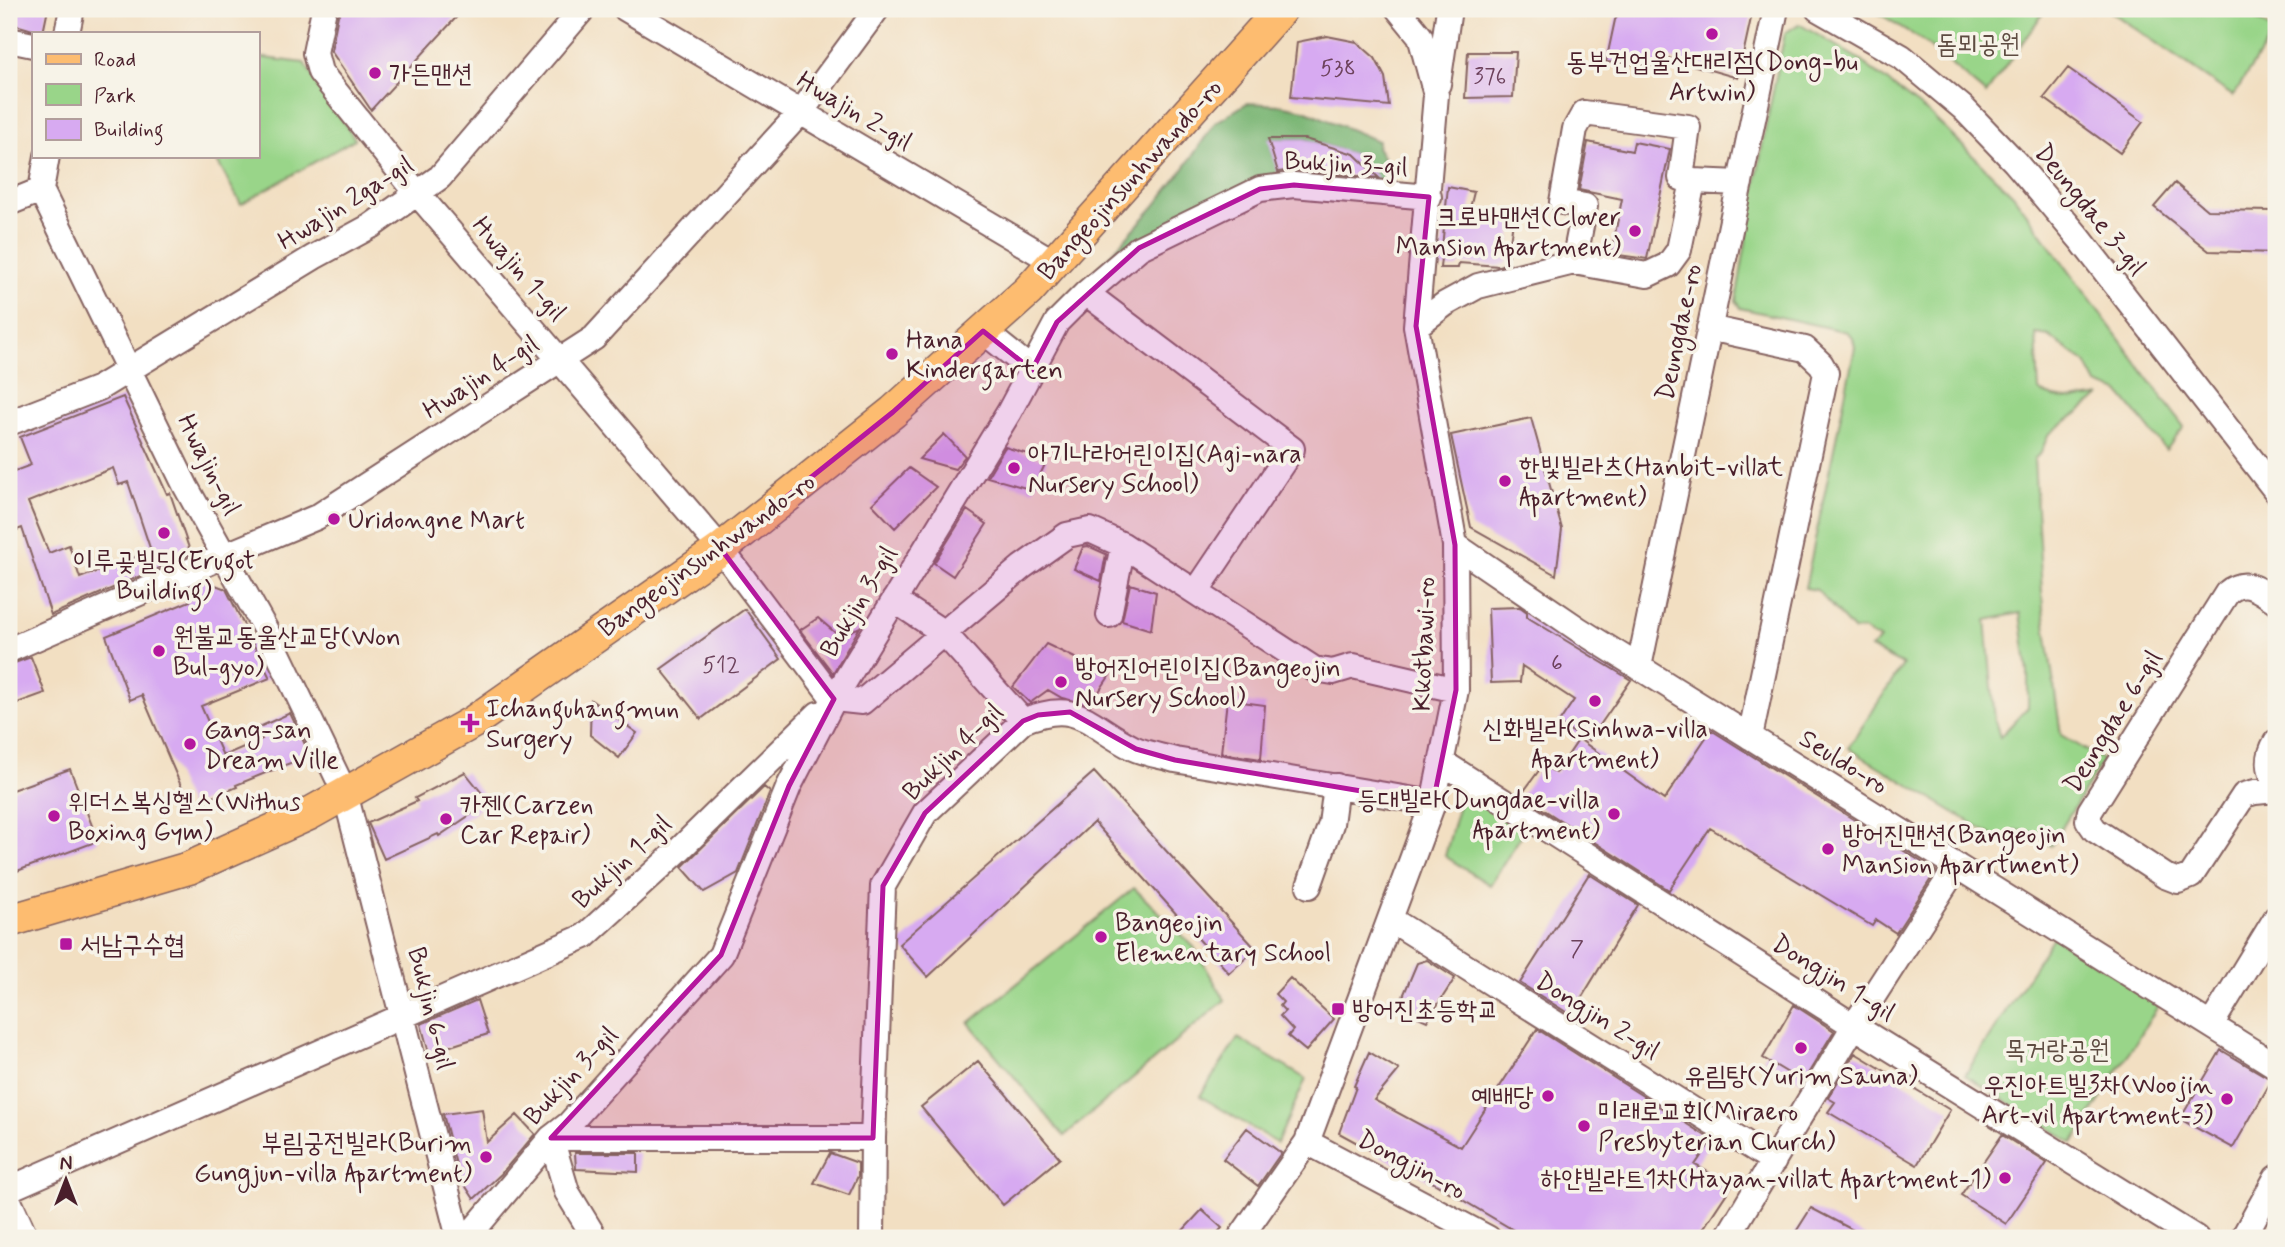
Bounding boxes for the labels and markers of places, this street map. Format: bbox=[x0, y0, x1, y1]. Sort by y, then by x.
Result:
marker: 동부건업울산대리점(Dong-bu Artwin) bbox=[1704, 26, 1720, 42]
place label: 동부건업울산대리점(Dong-bu Artwin) bbox=[1566, 46, 1858, 110]
place label: 가든맨션 bbox=[389, 58, 473, 92]
marker: 가든맨션 bbox=[367, 65, 383, 81]
place label: 크로바맨션(Clover Mansion Apartment) bbox=[1396, 201, 1621, 268]
marker: 크로바맨션(Clover Mansion Apartment) bbox=[1627, 223, 1643, 239]
place label: Hana Kindergarten bbox=[906, 324, 1063, 391]
marker: Hana Kindergarten bbox=[884, 346, 900, 362]
place label: 아기나라어린이집(Agi-nara Nursery School) bbox=[1028, 438, 1302, 502]
place label: 한빛빌라츠(Hanbit-villat Apartment) bbox=[1519, 451, 1783, 518]
marker: 아기나라어린이집(Agi-nara Nursery School) bbox=[1006, 460, 1022, 476]
marker: 한빛빌라츠(Hanbit-villat Apartment) bbox=[1497, 473, 1513, 489]
place label: Uridongne Mart bbox=[348, 504, 525, 538]
marker: Uridongne Mart bbox=[326, 511, 342, 527]
marker: 이루곶빌딩(Erugot Building) bbox=[156, 525, 172, 541]
place label: 이루곶빌딩(Erugot Building) bbox=[73, 545, 255, 612]
place label: 원불교동울산교당(Won Bul-gyo) bbox=[173, 621, 401, 685]
marker: 원불교동울산교당(Won Bul-gyo) bbox=[151, 643, 167, 659]
place label: 방어진어린이집(Bangeojin Nursery School) bbox=[1075, 652, 1341, 716]
marker: 방어진어린이집(Bangeojin Nursery School) bbox=[1053, 674, 1069, 690]
place label: Ichanguhangmun Surgery bbox=[486, 693, 679, 759]
marker: 신화빌라(Sinhwa-villa Apartment) bbox=[1587, 693, 1603, 709]
marker: Ichanguhangmun Surgery bbox=[460, 713, 480, 733]
place label: 신화빌라(Sinhwa-villa Apartment) bbox=[1482, 713, 1708, 780]
place label: Gang-san Dream Ville bbox=[204, 714, 339, 778]
marker: Gang-san Dream Ville bbox=[182, 736, 198, 752]
place label: 등대빌라(Dungdae-villa Apartment) bbox=[1357, 784, 1600, 851]
place label: 위더스복싱헬스(Withus Boxing Gym) bbox=[68, 786, 301, 850]
place label: 카젠(Carzen Car Repair) bbox=[460, 789, 594, 853]
marker: 등대빌라(Dungdae-villa Apartment) bbox=[1606, 806, 1622, 822]
marker: 위더스복싱헬스(Withus Boxing Gym) bbox=[46, 808, 62, 824]
marker: 카젠(Carzen Car Repair) bbox=[438, 811, 454, 827]
place label: 방어진맨션(Bangeojin Mansion Aparrtment) bbox=[1842, 819, 2079, 886]
marker: 방어진맨션(Bangeojin Mansion Aparrtment) bbox=[1820, 841, 1836, 857]
place label: Bangeojin Elementary School bbox=[1115, 907, 1331, 971]
place label: 서남구수협 bbox=[80, 929, 185, 963]
marker: Bangeojin Elementary School bbox=[1093, 929, 1109, 945]
marker: 서남구수협 bbox=[58, 936, 74, 952]
place label: 방어진초등학교 bbox=[1352, 994, 1498, 1028]
marker: 방어진초등학교 bbox=[1330, 1001, 1346, 1017]
marker: 유림탕(Yurim Sauna) bbox=[1793, 1040, 1809, 1056]
place label: 유림탕(Yurim Sauna) bbox=[1684, 1060, 1918, 1094]
place label: 우진아트빌3차(Woojin Art-vil Apartment-3) bbox=[1982, 1069, 2213, 1136]
place label: 예배당 bbox=[1471, 1081, 1534, 1115]
marker: 예배당 bbox=[1540, 1088, 1556, 1104]
marker: 우진아트빌3차(Woojin Art-vil Apartment-3) bbox=[2219, 1091, 2235, 1107]
place label: 미래로교회(Miraero Presbyterian Church) bbox=[1598, 1096, 1836, 1160]
marker: 미래로교회(Miraero Presbyterian Church) bbox=[1576, 1118, 1592, 1134]
place label: 부림궁전빌라(Burim Gungjun-villa Apartment) bbox=[194, 1127, 472, 1194]
marker: 부림궁전빌라(Burim Gungjun-villa Apartment) bbox=[478, 1149, 494, 1165]
place label: 하얀빌라트1차(Hayan-villat Apartment-1) bbox=[1540, 1163, 1991, 1200]
marker: 하얀빌라트1차(Hayan-villat Apartment-1) bbox=[1997, 1170, 2013, 1186]

